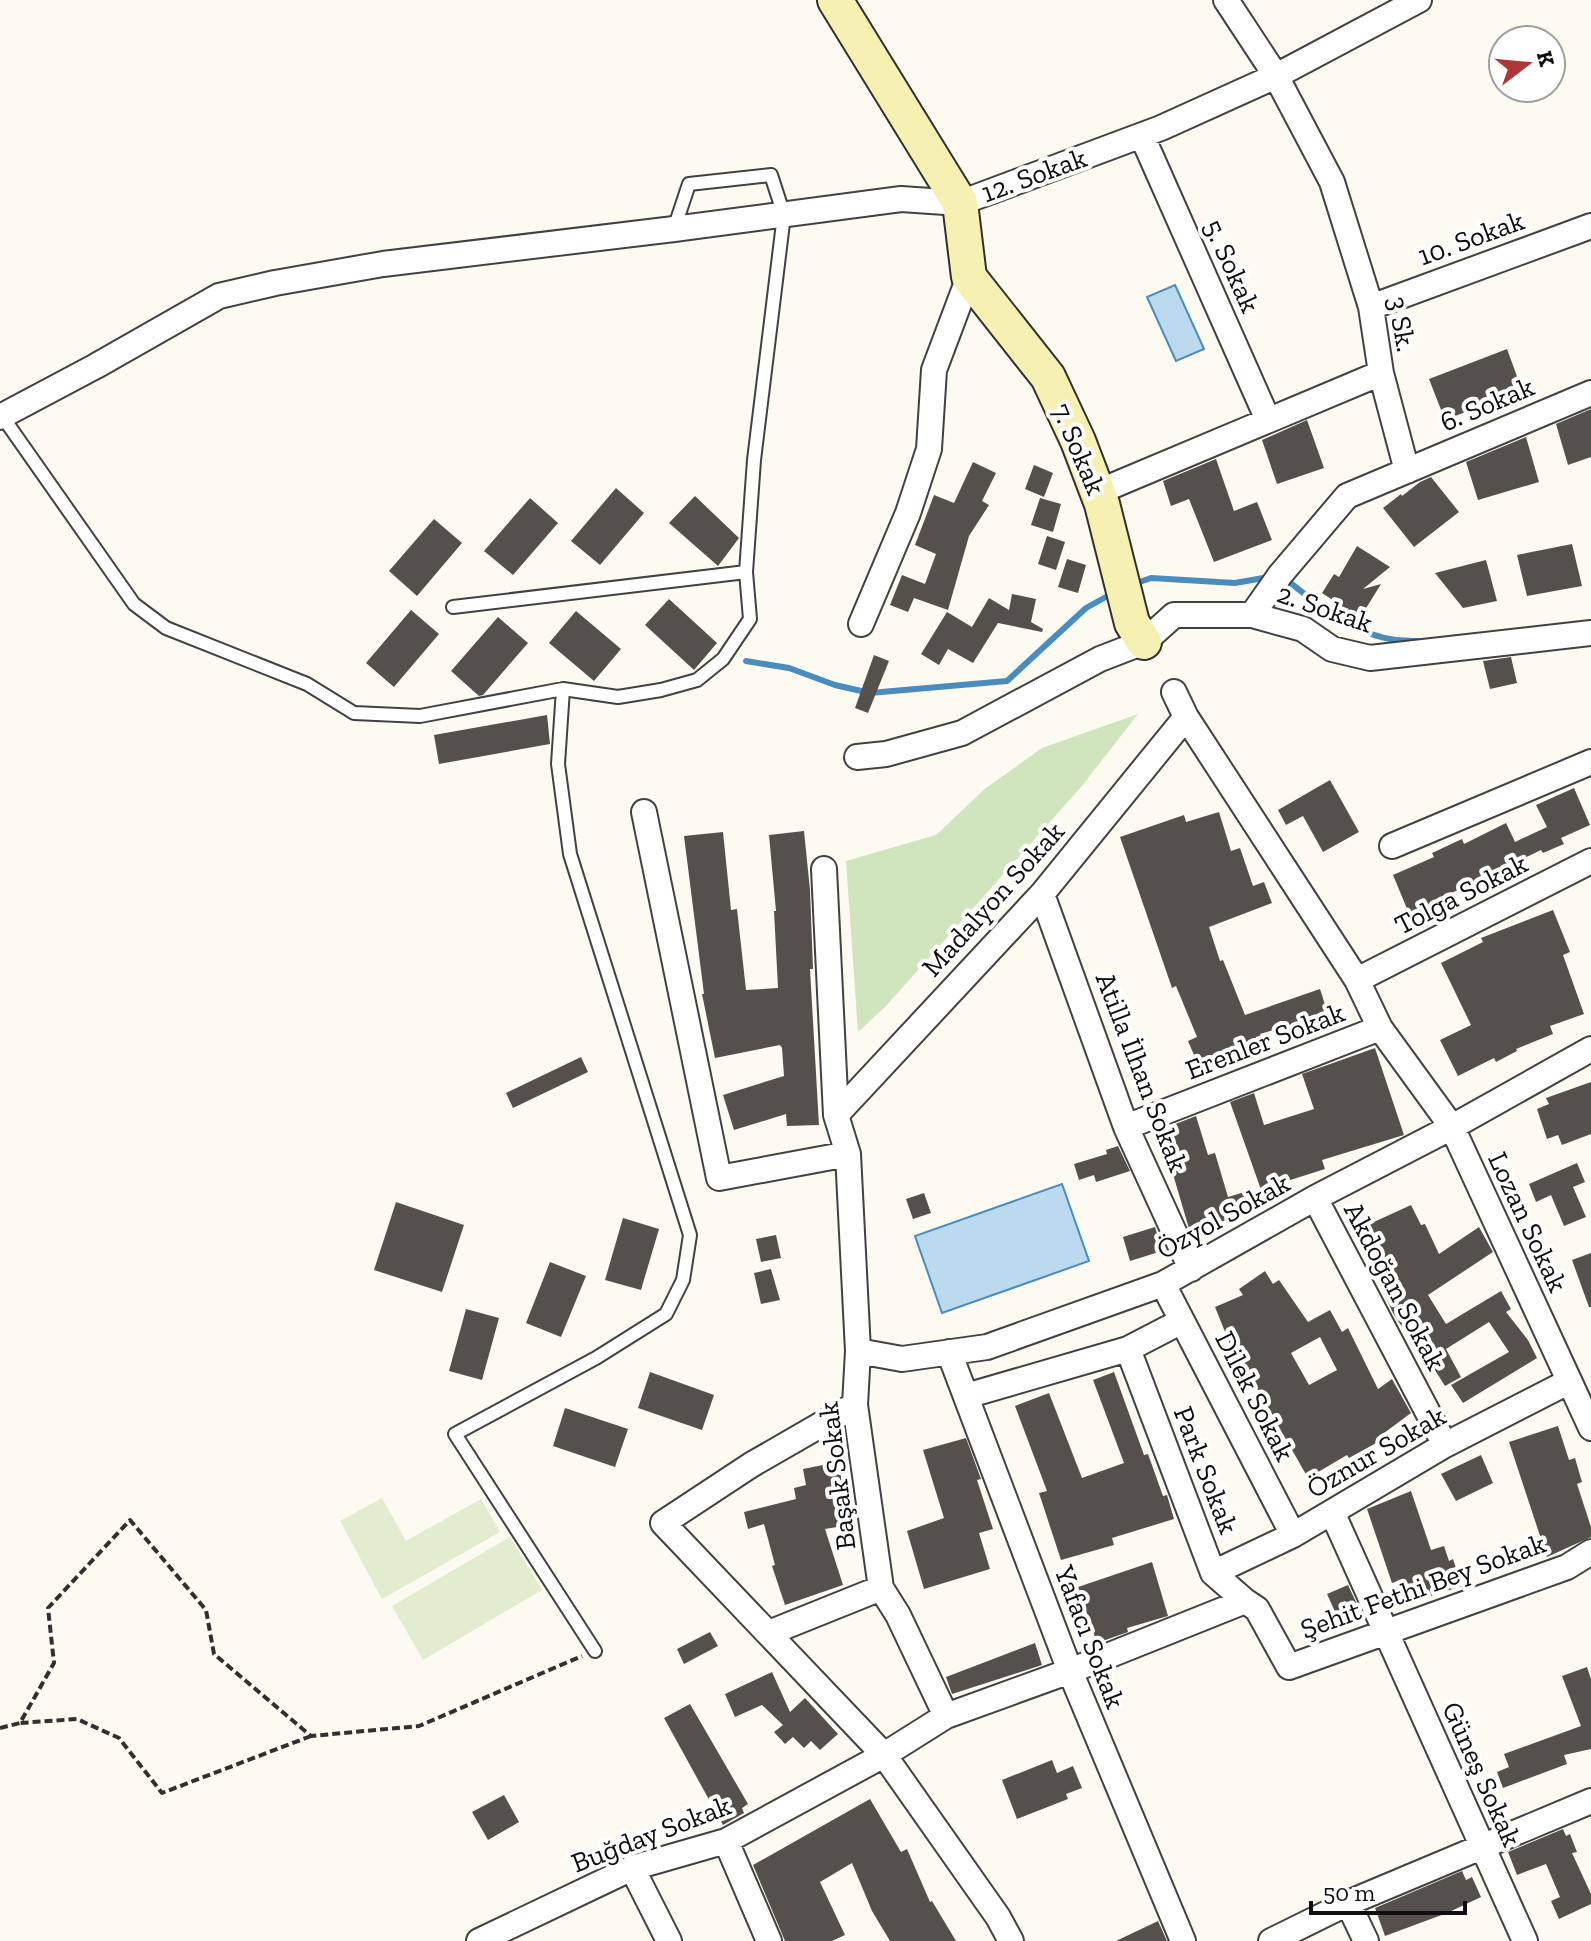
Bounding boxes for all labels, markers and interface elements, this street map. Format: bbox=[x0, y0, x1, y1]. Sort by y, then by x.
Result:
north arrow bbox=[1487, 24, 1567, 104]
text: K bbox=[1531, 48, 1561, 70]
street label: 12. Sokak bbox=[977, 141, 1091, 209]
street label: 10. Sokak bbox=[1413, 203, 1529, 272]
street label: 5. Sokak bbox=[1197, 214, 1267, 318]
street label: 3 Sk. bbox=[1381, 294, 1423, 354]
street label: 6. Sokak bbox=[1435, 369, 1539, 438]
street label: 7. Sokak bbox=[1045, 398, 1113, 500]
street label: 2. Sokak bbox=[1273, 576, 1377, 640]
street label: Madalyon Sokak bbox=[915, 815, 1071, 983]
street label: Tolga Sokak bbox=[1389, 846, 1533, 942]
street label: Atilla İlhan Sokak bbox=[1089, 968, 1195, 1177]
street label: Erenler Sokak bbox=[1181, 995, 1350, 1086]
street label: Lozan Sokak bbox=[1481, 1147, 1575, 1298]
street label: Özyol Sokak bbox=[1151, 1166, 1296, 1266]
street label: Akdoğan Sokak bbox=[1337, 1196, 1453, 1376]
street label: Dilek Sokak bbox=[1208, 1326, 1302, 1467]
street label: Öznur Sokak bbox=[1301, 1399, 1452, 1505]
street label: Başak Sokak bbox=[811, 1400, 862, 1552]
street label: Park Sokak bbox=[1167, 1402, 1246, 1539]
street label: Şehit Fethi Bey Sokak bbox=[1296, 1526, 1550, 1646]
street label: Yafacı Sokak bbox=[1047, 1560, 1132, 1713]
street label: Güneş Sokak bbox=[1435, 1697, 1529, 1852]
street label: Buğday Sokak bbox=[567, 1788, 736, 1880]
scale bar bbox=[1311, 1865, 1465, 1915]
text: 50 m bbox=[1323, 1878, 1376, 1907]

